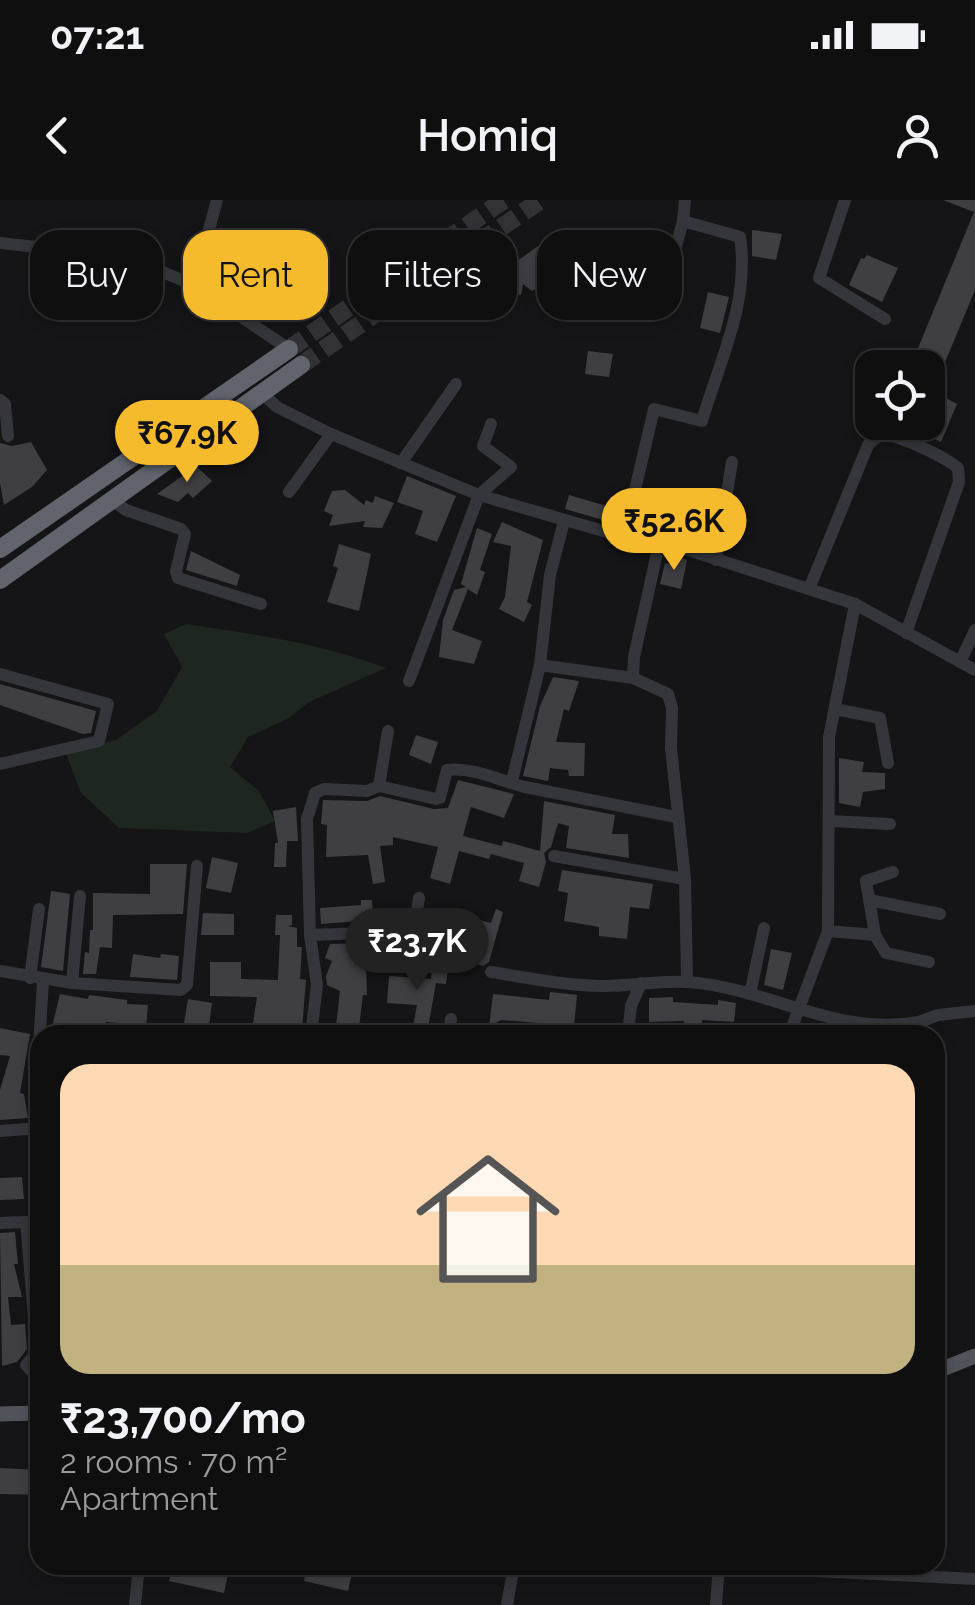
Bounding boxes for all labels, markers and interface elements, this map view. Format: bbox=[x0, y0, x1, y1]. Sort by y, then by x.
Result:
text: 07:21 bbox=[50, 13, 144, 58]
icon: back bbox=[30, 108, 85, 163]
icon: person bbox=[890, 108, 945, 163]
text: Homiq bbox=[417, 109, 558, 162]
chip: Buy bbox=[30, 230, 163, 320]
chip: Rent bbox=[183, 230, 328, 320]
chip: Filters bbox=[348, 230, 517, 320]
chip: New bbox=[537, 230, 682, 320]
map controls bbox=[855, 350, 945, 440]
button: locate bbox=[855, 350, 945, 440]
pin: ₹67.9K bbox=[106, 400, 268, 485]
text: ₹67.9K bbox=[137, 414, 237, 451]
pin: ₹52.6K bbox=[593, 488, 755, 573]
text: ₹52.6K bbox=[624, 502, 724, 539]
pin: ₹23.7K bbox=[336, 908, 498, 993]
text: ₹23.7K bbox=[368, 922, 466, 959]
icon: home bbox=[398, 1129, 578, 1309]
text: ₹23,700/mo bbox=[60, 1394, 306, 1443]
text: 2 rooms · 70 m² bbox=[60, 1443, 287, 1480]
text: Apartment bbox=[60, 1480, 218, 1517]

